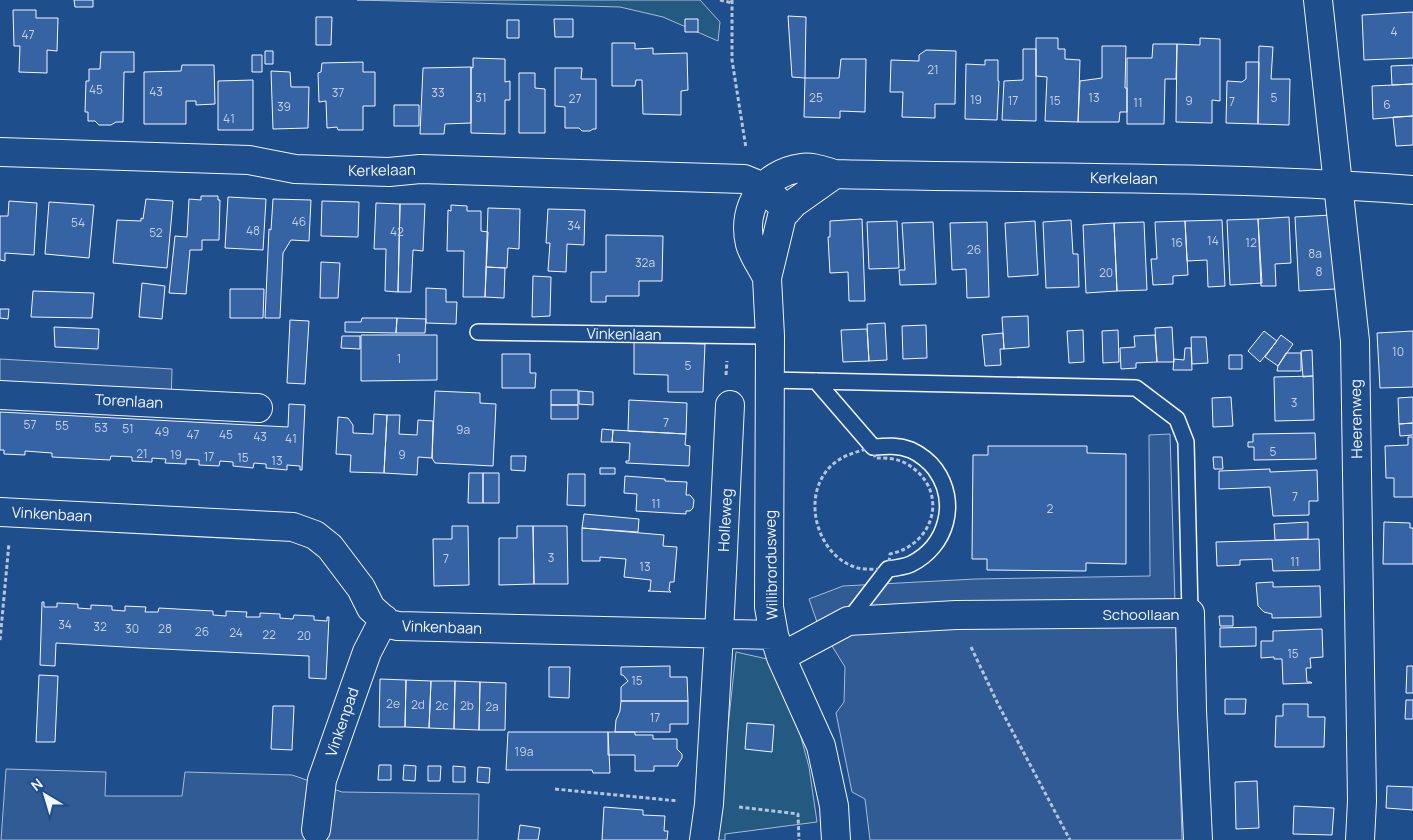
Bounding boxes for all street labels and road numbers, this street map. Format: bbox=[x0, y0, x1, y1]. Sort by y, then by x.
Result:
street label: Kerkelaan bbox=[348, 159, 416, 181]
street label: Kerkelaan bbox=[1090, 167, 1158, 189]
street label: Vinkenlaan bbox=[586, 323, 662, 345]
street label: Heerenweg bbox=[1345, 379, 1367, 459]
street label: Torenlaan bbox=[94, 389, 164, 413]
street label: Holleweg bbox=[713, 488, 737, 552]
street label: Vinkenbaan bbox=[11, 501, 93, 527]
street label: Willibrordusweg bbox=[760, 510, 782, 620]
street label: Schoollaan bbox=[1103, 604, 1179, 625]
street label: Vinkenbaan bbox=[401, 615, 483, 639]
street label: Vinkenpad bbox=[320, 685, 364, 759]

